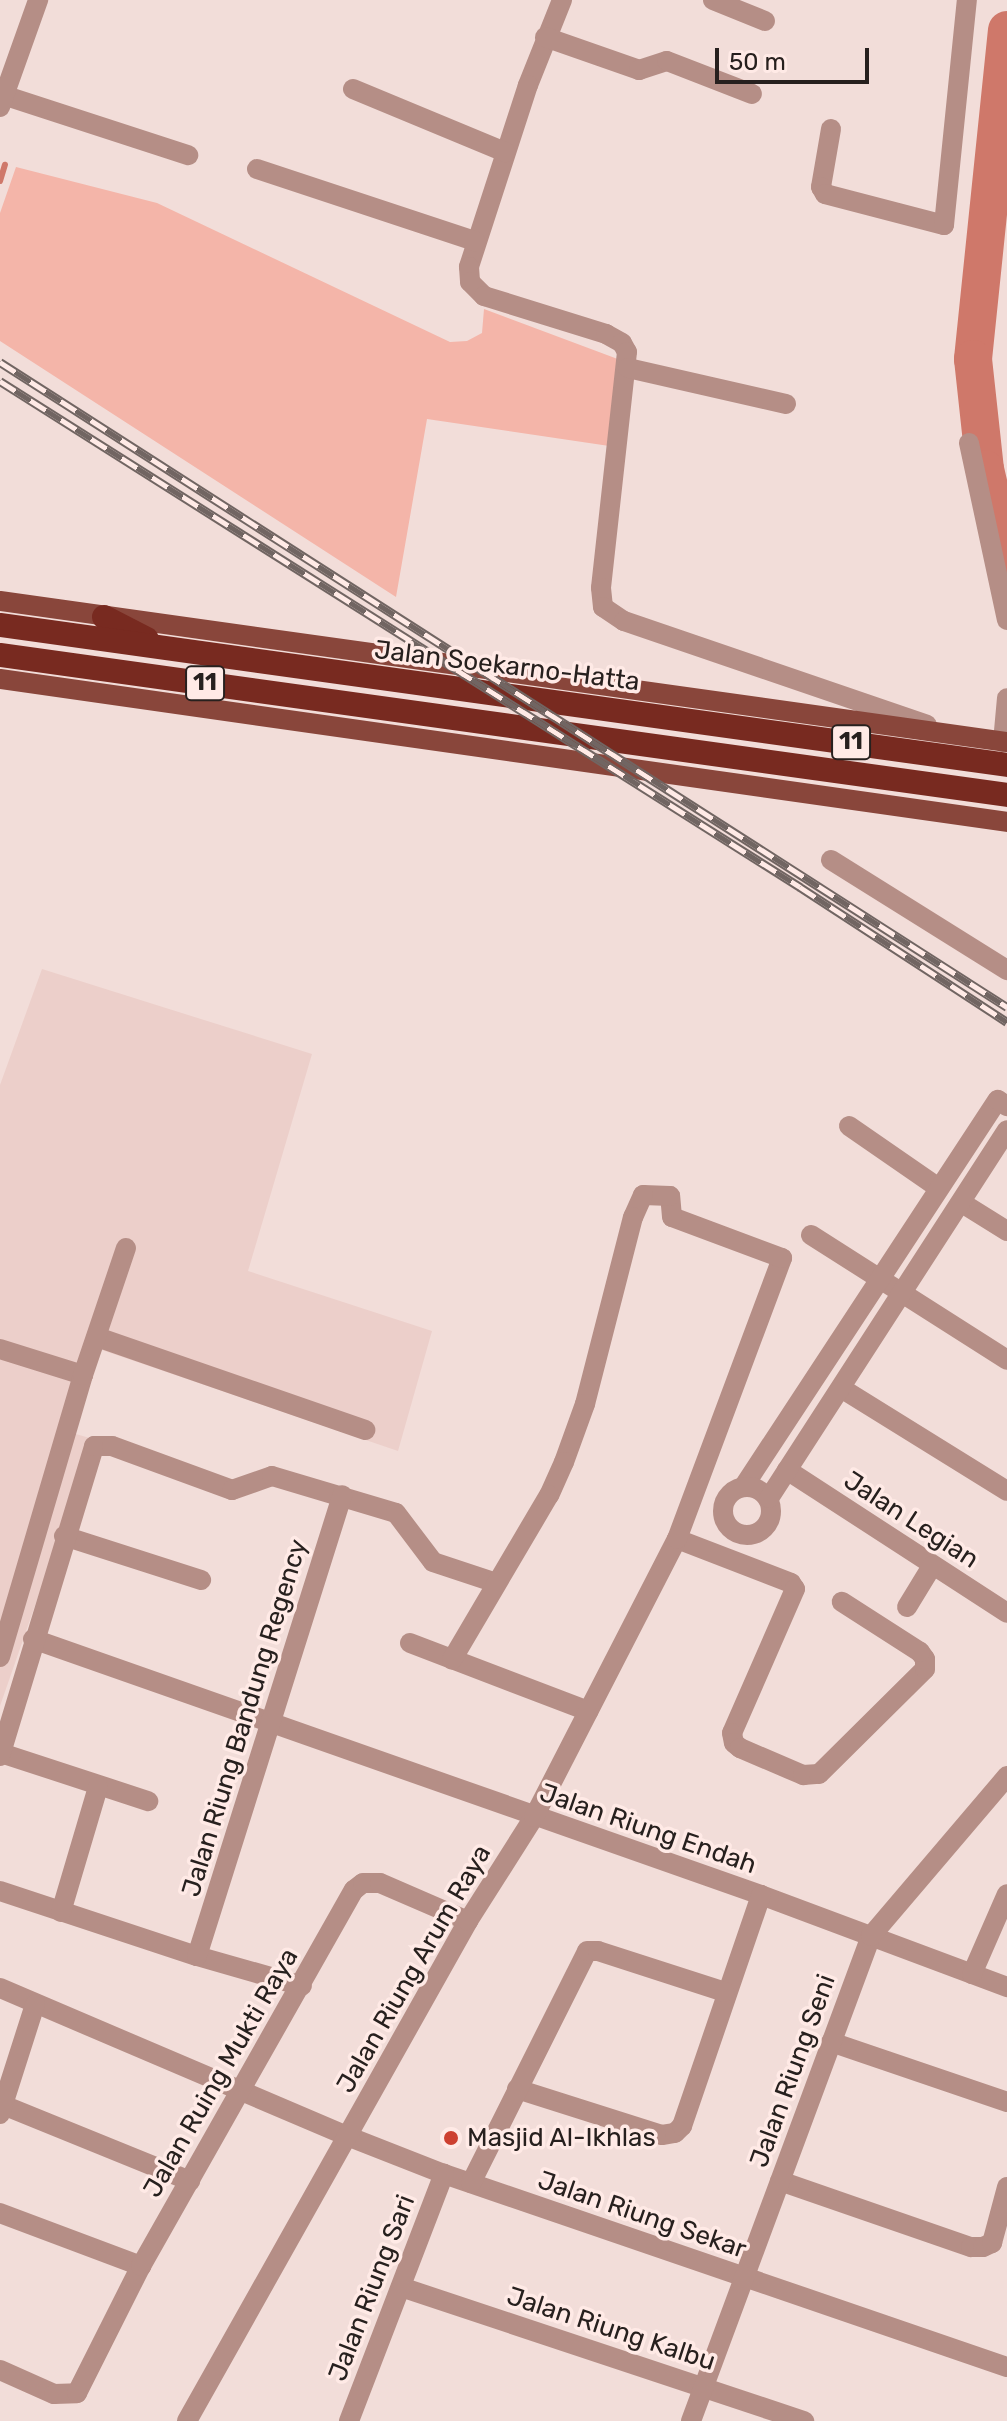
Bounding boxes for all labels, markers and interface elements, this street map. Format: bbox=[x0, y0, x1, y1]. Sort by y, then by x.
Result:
scale bar bbox=[719, 32, 873, 82]
text: 50 m bbox=[729, 48, 786, 76]
street label: Jalan Soekarno-Hatta bbox=[373, 634, 641, 698]
road number: 11 bbox=[185, 663, 225, 703]
road number: 11 bbox=[831, 722, 871, 762]
street label: Jalan Legian bbox=[838, 1465, 984, 1575]
street label: Jalan Riung Bandung Regency bbox=[176, 1536, 314, 1900]
street label: Jalan Riung Endah bbox=[535, 1777, 761, 1881]
street label: Jalan Riung Arum Raya bbox=[330, 1839, 498, 2099]
street label: Jalan Ruing Mukti Raya bbox=[137, 1943, 305, 2203]
street label: Jalan Riung Seni bbox=[744, 1970, 842, 2172]
place label: Masjid Al-Ikhlas bbox=[467, 2122, 656, 2154]
marker: Masjid Al-Ikhlas bbox=[442, 2129, 460, 2147]
street label: Jalan Riung Sekar bbox=[534, 2165, 750, 2265]
street label: Jalan Riung Sari bbox=[322, 2191, 422, 2385]
street label: Jalan Riung Kalbu bbox=[503, 2281, 719, 2377]

